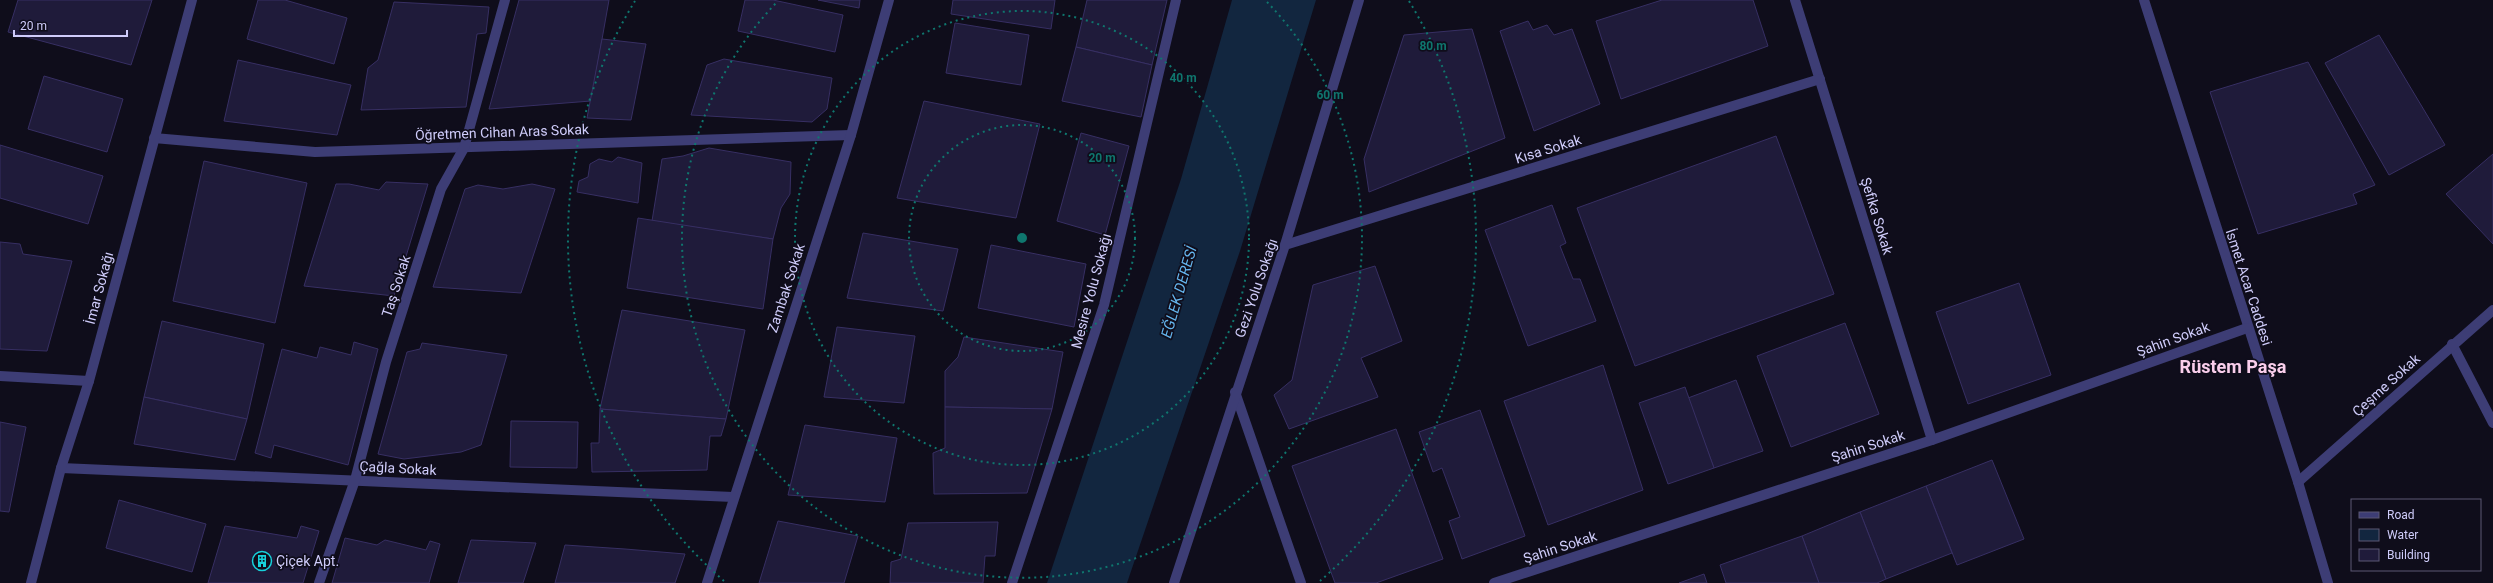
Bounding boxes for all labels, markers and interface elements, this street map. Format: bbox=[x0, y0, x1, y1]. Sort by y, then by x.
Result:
scale bar bbox=[14, 12, 127, 38]
text: 20 m bbox=[20, 19, 47, 33]
text: 80 m bbox=[1419, 39, 1447, 53]
text: 40 m bbox=[1169, 71, 1197, 85]
text: 60 m bbox=[1316, 88, 1344, 102]
street label: Öğretmen Cihan Aras Sokak bbox=[415, 121, 590, 143]
street label: Kısa Sokak bbox=[1513, 131, 1584, 167]
text: 20 m bbox=[1088, 151, 1116, 165]
street label: Şefika Sokak bbox=[1858, 176, 1897, 257]
street label: İsmet Acar Caddesi bbox=[2223, 227, 2275, 347]
centre of rings bbox=[1015, 231, 1029, 245]
street label: Mesire Yolu Sokağı bbox=[1068, 232, 1114, 350]
street label: Gezi Yolu Sokağı bbox=[1232, 236, 1280, 340]
street label: Zambak Sokak bbox=[764, 241, 808, 334]
water label: EĞLEK DERESİ bbox=[1157, 243, 1201, 340]
street label: İmar Sokağı bbox=[82, 250, 116, 326]
street label: Taş Sokak bbox=[379, 252, 414, 319]
street label: Şahin Sokak bbox=[2134, 318, 2212, 360]
street label: Çeşme Sokak bbox=[2349, 350, 2424, 419]
district label: Rüstem Paşa bbox=[2180, 356, 2287, 377]
street label: Şahin Sokak bbox=[1829, 426, 1908, 465]
street label: Çağla Sokak bbox=[359, 458, 438, 478]
legend bbox=[2351, 499, 2481, 571]
text: Road bbox=[2387, 508, 2415, 522]
street label: Şahin Sokak bbox=[1521, 527, 1600, 566]
text: Water bbox=[2387, 528, 2418, 542]
text: Building bbox=[2387, 548, 2430, 562]
building icon: Çiçek Apt. bbox=[251, 550, 273, 572]
place label: Çiçek Apt. bbox=[276, 553, 339, 569]

